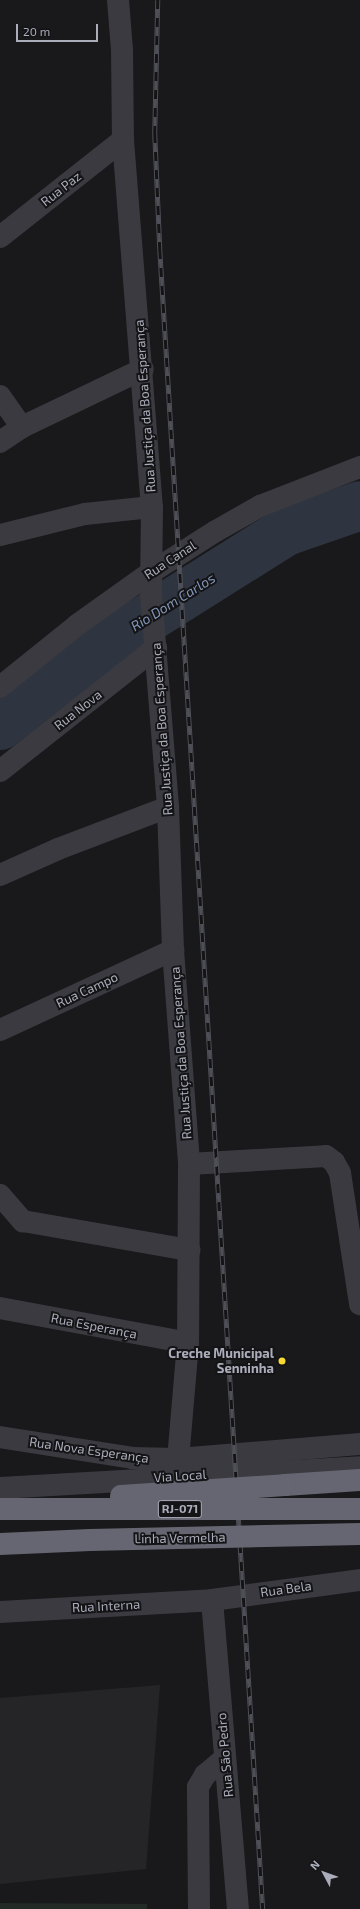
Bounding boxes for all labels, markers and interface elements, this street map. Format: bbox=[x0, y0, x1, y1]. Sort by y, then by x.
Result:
scale bar bbox=[18, 16, 100, 42]
text: 20 m bbox=[23, 24, 50, 38]
street label: Rua Paz bbox=[38, 168, 84, 210]
street label: Rua Justiça da Boa Esperança bbox=[131, 319, 159, 493]
street label: Rua Canal bbox=[141, 538, 199, 582]
water label: Rio Dom Carlos bbox=[128, 569, 218, 635]
street label: Rua Justiça da Boa Esperança bbox=[148, 642, 176, 816]
street label: Rua Nova bbox=[51, 687, 105, 733]
street label: Rua Justiça da Boa Esperança bbox=[167, 966, 195, 1140]
street label: Rua Campo bbox=[54, 969, 120, 1011]
street label: Rua Esperança bbox=[50, 1310, 138, 1342]
place label: Creche Municipal Senninha bbox=[168, 1346, 274, 1377]
marker: Creche Municipal Senninha bbox=[277, 1356, 287, 1366]
street label: Rua Nova Esperança bbox=[28, 1434, 150, 1466]
street label: Via Local bbox=[153, 1466, 207, 1486]
road number: RJ-071 bbox=[157, 1499, 203, 1519]
street label: Linha Vermelha bbox=[134, 1529, 226, 1547]
street label: Rua Bela bbox=[259, 1578, 313, 1600]
street label: Rua Interna bbox=[72, 1596, 140, 1616]
street label: Rua São Pedro bbox=[214, 1712, 236, 1798]
north arrow bbox=[304, 1853, 344, 1893]
text: N bbox=[307, 1858, 322, 1872]

